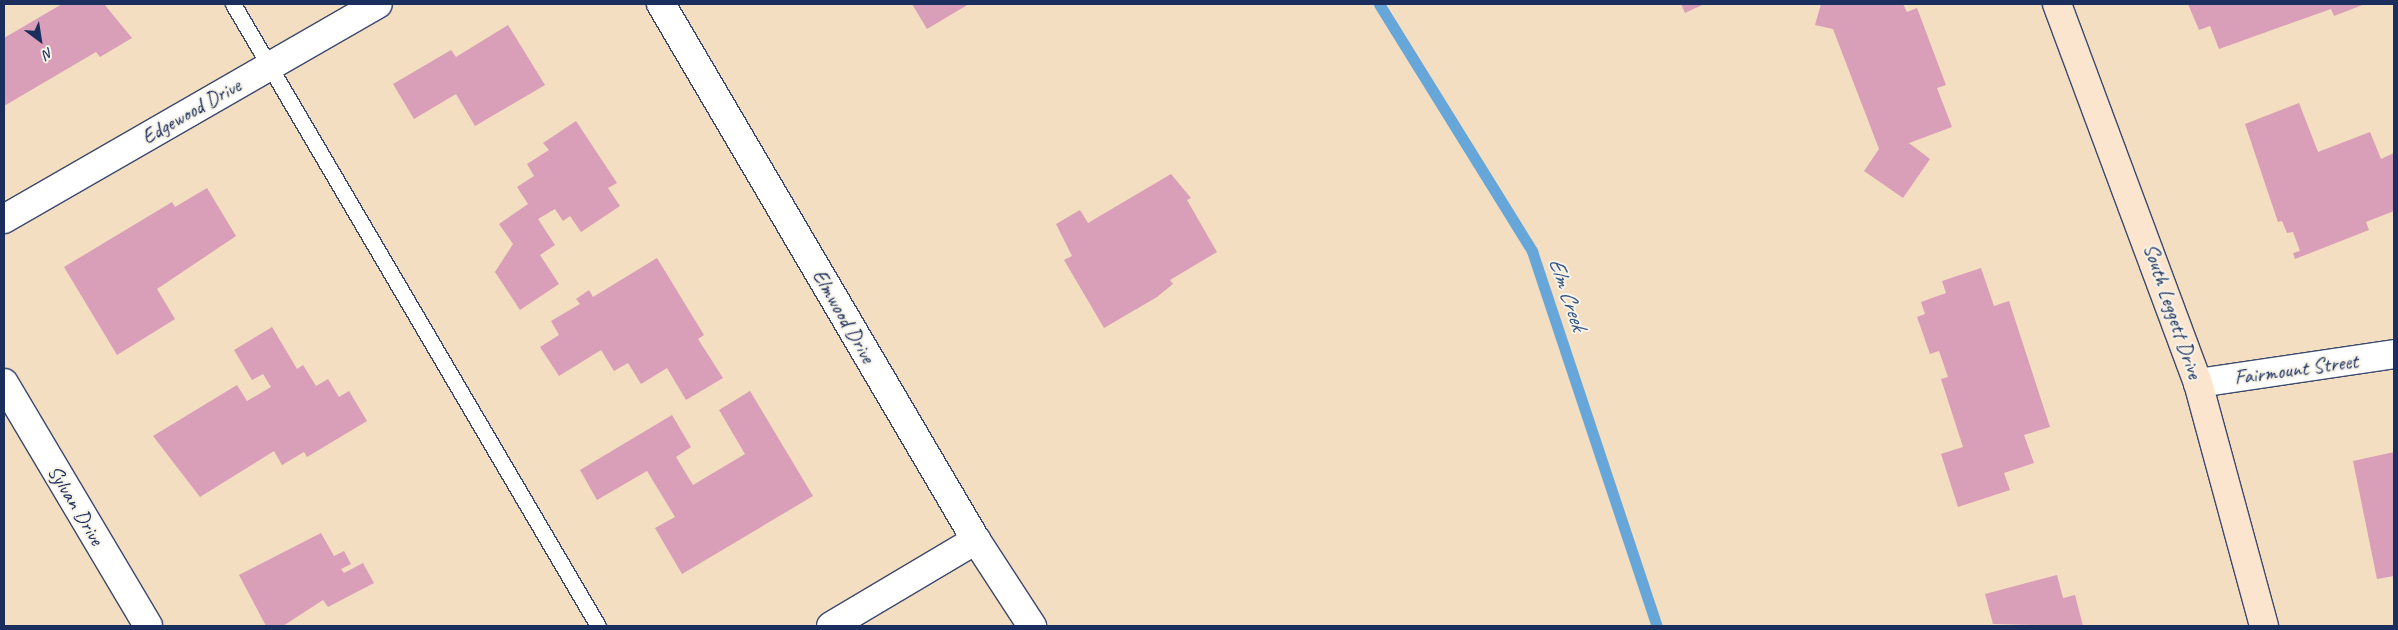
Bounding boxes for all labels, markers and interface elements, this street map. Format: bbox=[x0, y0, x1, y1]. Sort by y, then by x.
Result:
north arrow bbox=[15, 15, 65, 65]
text: N bbox=[40, 44, 56, 63]
street label: Edgewood Drive bbox=[137, 72, 245, 150]
street label: South Leggett Drive bbox=[2138, 240, 2208, 382]
water label: Elm Creek bbox=[1542, 254, 1592, 334]
street label: Elmwood Drive bbox=[807, 265, 881, 367]
street label: Fairmount Street bbox=[2232, 348, 2360, 390]
street label: Sylvan Drive bbox=[42, 460, 110, 550]

